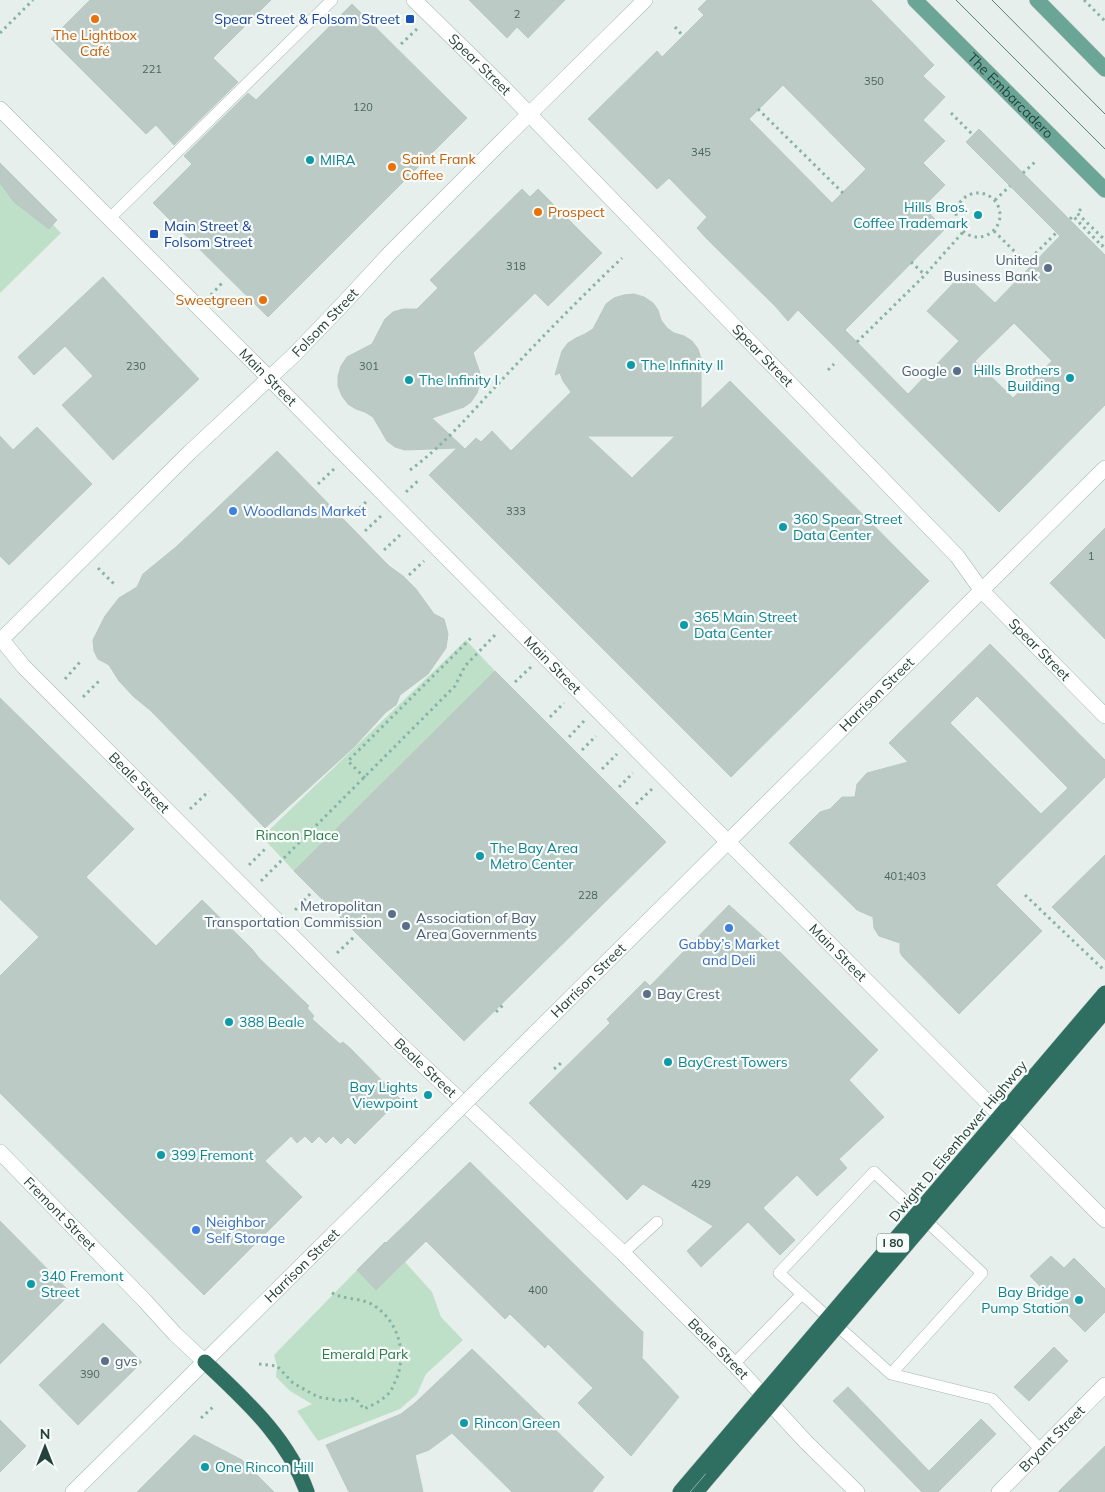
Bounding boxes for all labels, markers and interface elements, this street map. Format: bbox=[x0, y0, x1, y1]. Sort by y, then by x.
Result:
house number: 2 bbox=[514, 7, 521, 21]
place label: Spear Street & Folsom Street bbox=[214, 10, 400, 28]
marker: The Lightbox Café bbox=[89, 13, 101, 25]
marker: Spear Street & Folsom Street bbox=[404, 13, 416, 25]
place label: The Lightbox Café bbox=[53, 26, 138, 60]
street label: Spear Street bbox=[445, 30, 515, 99]
street label: The Embarcadero bbox=[964, 49, 1057, 142]
house number: 221 bbox=[142, 62, 162, 76]
house number: 350 bbox=[864, 74, 884, 88]
house number: 120 bbox=[353, 100, 373, 114]
house number: 345 bbox=[691, 145, 711, 159]
place label: Saint Frank Coffee bbox=[402, 150, 477, 184]
place label: MIRA bbox=[320, 151, 356, 169]
marker: MIRA bbox=[304, 154, 316, 166]
marker: Saint Frank Coffee bbox=[386, 161, 398, 173]
place label: Hills Bros. Coffee Trademark bbox=[853, 198, 969, 232]
place label: Prospect bbox=[548, 203, 605, 221]
marker: Prospect bbox=[532, 206, 544, 218]
marker: Hills Bros. Coffee Trademark bbox=[972, 209, 984, 221]
place label: Main Street & Folsom Street bbox=[164, 217, 253, 251]
marker: Main Street & Folsom Street bbox=[148, 228, 160, 240]
place label: United Business Bank bbox=[943, 251, 1039, 285]
house number: 318 bbox=[506, 259, 526, 273]
marker: United Business Bank bbox=[1042, 262, 1054, 274]
street label: Folsom Street bbox=[288, 284, 362, 361]
place label: Sweetgreen bbox=[175, 291, 253, 309]
marker: Sweetgreen bbox=[257, 294, 269, 306]
street label: Spear Street bbox=[728, 320, 797, 391]
street label: Main Street bbox=[235, 344, 301, 410]
place label: The Infinity II bbox=[641, 356, 724, 374]
house number: 230 bbox=[126, 359, 146, 373]
house number: 301 bbox=[359, 359, 379, 373]
marker: The Infinity II bbox=[625, 359, 637, 371]
place label: Hills Brothers Building bbox=[974, 361, 1060, 395]
place label: Google bbox=[901, 362, 947, 380]
marker: Google bbox=[951, 365, 963, 377]
place label: The Infinity I bbox=[419, 371, 498, 389]
marker: Hills Brothers Building bbox=[1064, 372, 1076, 384]
marker: The Infinity I bbox=[403, 374, 415, 386]
place label: Woodlands Market bbox=[243, 502, 366, 520]
house number: 333 bbox=[506, 504, 526, 518]
marker: Woodlands Market bbox=[227, 505, 239, 517]
place label: 360 Spear Street Data Center bbox=[793, 510, 903, 544]
marker: 360 Spear Street Data Center bbox=[777, 521, 789, 533]
house number: 1 bbox=[1088, 549, 1094, 563]
place label: 365 Main Street Data Center bbox=[694, 608, 797, 642]
street label: Spear Street bbox=[1005, 614, 1074, 685]
marker: 365 Main Street Data Center bbox=[678, 619, 690, 631]
street label: Main Street bbox=[520, 632, 585, 698]
street label: Harrison Street bbox=[835, 653, 918, 735]
street label: Beale Street bbox=[105, 748, 174, 817]
park label: Rincon Place bbox=[255, 826, 339, 844]
place label: The Bay Area Metro Center bbox=[490, 839, 578, 873]
marker: The Bay Area Metro Center bbox=[474, 850, 486, 862]
house number: 401;403 bbox=[884, 869, 926, 883]
house number: 228 bbox=[578, 888, 598, 902]
place label: Metropolitan Transportation Commission bbox=[204, 897, 382, 931]
marker: Metropolitan Transportation Commission bbox=[386, 908, 398, 920]
place label: Association of Bay Area Governments bbox=[416, 909, 537, 943]
marker: Association of Bay Area Governments bbox=[400, 920, 412, 932]
street label: Main Street bbox=[805, 920, 871, 985]
marker: Gabby’s Market and Deli bbox=[723, 922, 735, 934]
place label: Gabby’s Market and Deli bbox=[678, 935, 780, 969]
street label: Harrison Street bbox=[547, 939, 630, 1021]
place label: Bay Crest bbox=[657, 985, 720, 1003]
marker: Bay Crest bbox=[641, 988, 653, 1000]
place label: 388 Beale bbox=[239, 1013, 304, 1031]
marker: 388 Beale bbox=[223, 1016, 235, 1028]
street label: Beale Street bbox=[390, 1034, 460, 1101]
place label: BayCrest Towers bbox=[678, 1053, 788, 1071]
marker: BayCrest Towers bbox=[662, 1056, 674, 1068]
street label: Dwight D. Eisenhower Highway bbox=[885, 1056, 1031, 1225]
place label: Bay Lights Viewpoint bbox=[350, 1078, 418, 1112]
marker: Bay Lights Viewpoint bbox=[422, 1089, 434, 1101]
place label: 399 Fremont bbox=[171, 1146, 254, 1164]
marker: 399 Fremont bbox=[155, 1149, 167, 1161]
street label: Fremont Street bbox=[20, 1173, 100, 1254]
house number: 429 bbox=[691, 1177, 711, 1191]
place label: Neighbor Self Storage bbox=[206, 1213, 285, 1247]
marker: Neighbor Self Storage bbox=[190, 1224, 202, 1236]
street label: Harrison Street bbox=[261, 1225, 343, 1306]
road number: I 80 bbox=[877, 1234, 909, 1252]
place label: 340 Fremont Street bbox=[41, 1267, 124, 1301]
marker: 340 Fremont Street bbox=[25, 1278, 37, 1290]
house number: 400 bbox=[528, 1283, 548, 1297]
place label: Bay Bridge Pump Station bbox=[981, 1283, 1069, 1317]
marker: Bay Bridge Pump Station bbox=[1073, 1294, 1085, 1306]
street label: Beale Street bbox=[684, 1314, 753, 1383]
park label: Emerald Park bbox=[322, 1345, 409, 1363]
place label: gvs bbox=[115, 1352, 138, 1370]
marker: gvs bbox=[99, 1355, 111, 1367]
house number: 390 bbox=[80, 1367, 100, 1381]
street label: Bryant Street bbox=[1015, 1402, 1089, 1476]
place label: Rincon Green bbox=[474, 1414, 561, 1432]
marker: Rincon Green bbox=[458, 1417, 470, 1429]
north arrow bbox=[20, 1422, 70, 1472]
text: N bbox=[40, 1425, 50, 1443]
place label: One Rincon Hill bbox=[215, 1458, 314, 1476]
marker: One Rincon Hill bbox=[199, 1461, 211, 1473]

